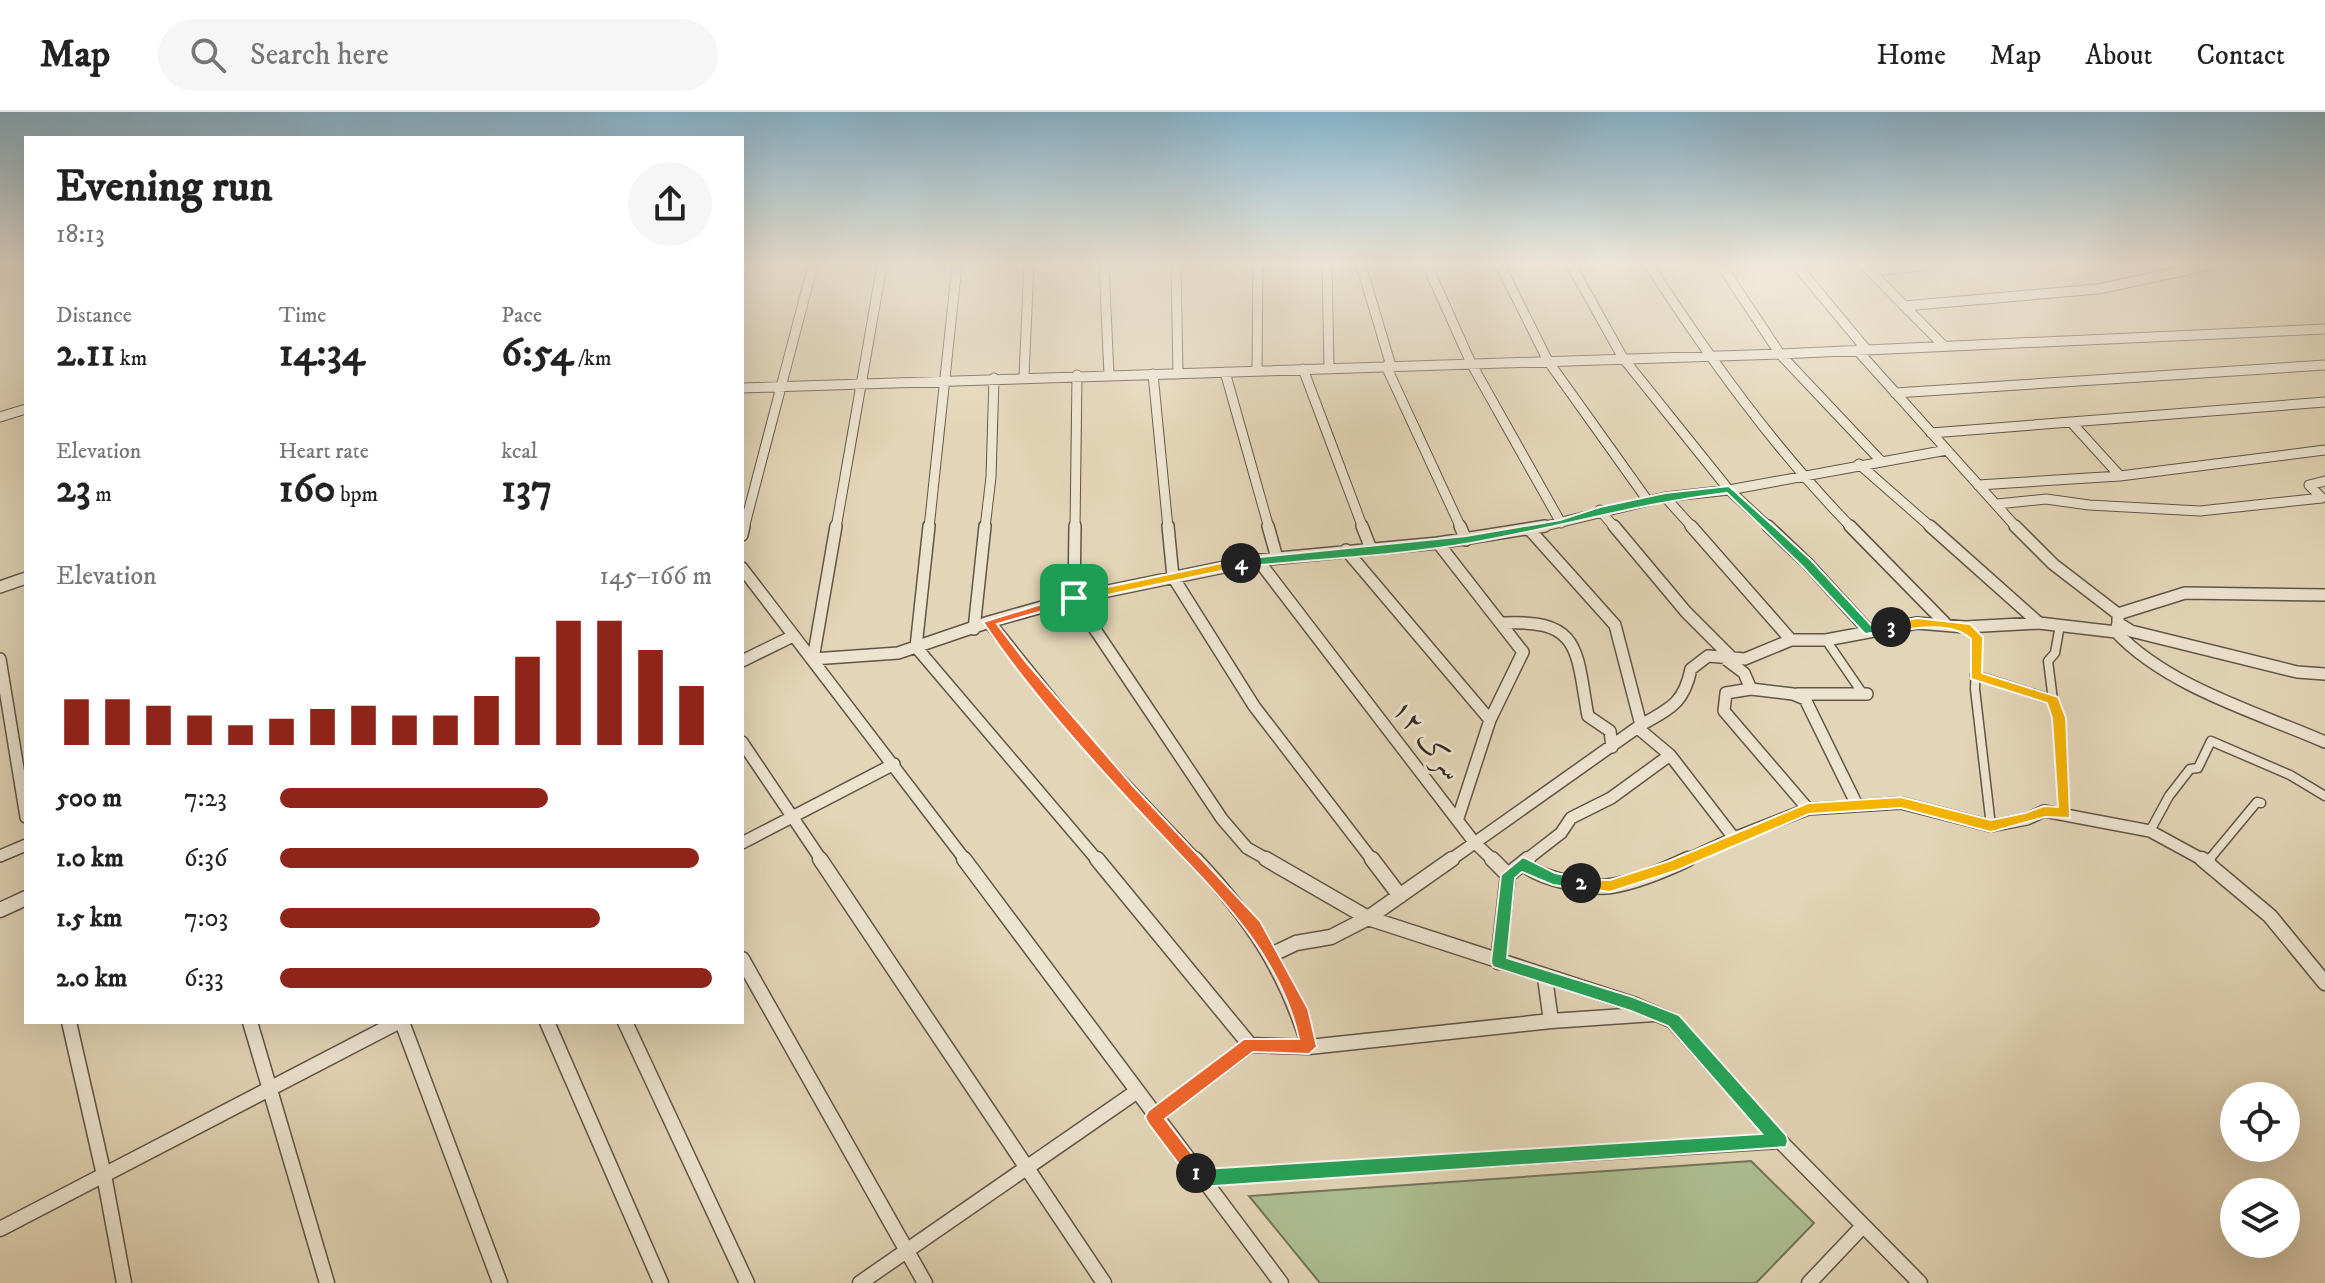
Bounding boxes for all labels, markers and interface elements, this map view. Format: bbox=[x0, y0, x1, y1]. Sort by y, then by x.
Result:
search box bbox=[158, 19, 718, 91]
text: Map bbox=[40, 31, 110, 79]
icon: search bbox=[186, 33, 230, 77]
text: Search here bbox=[250, 37, 389, 74]
text: Home bbox=[1877, 38, 1946, 73]
text: Map bbox=[1990, 38, 2041, 73]
text: About bbox=[2085, 38, 2152, 73]
text: Contact bbox=[2196, 38, 2285, 73]
text: Evening run bbox=[56, 160, 273, 215]
button: share bbox=[628, 162, 712, 246]
text: 18:13 bbox=[56, 218, 105, 251]
text: Distance bbox=[56, 302, 132, 329]
text: Time bbox=[279, 302, 326, 329]
text: Pace bbox=[501, 302, 542, 329]
text: 2.11 bbox=[56, 329, 115, 379]
text: 14:34 bbox=[279, 329, 365, 379]
text: 6:54 bbox=[501, 329, 573, 379]
text: km bbox=[115, 345, 147, 372]
text: /km bbox=[573, 345, 612, 372]
text: Elevation bbox=[56, 438, 141, 465]
text: Heart rate bbox=[279, 438, 369, 465]
text: kcal bbox=[501, 438, 537, 465]
text: 23 bbox=[56, 465, 91, 515]
text: 160 bbox=[279, 465, 336, 515]
text: 137 bbox=[501, 465, 552, 515]
text: m bbox=[91, 481, 112, 508]
text: bpm bbox=[336, 481, 378, 508]
pin: 4 bbox=[1221, 543, 1261, 583]
text: 4 bbox=[1235, 549, 1247, 576]
text: Elevation bbox=[56, 560, 157, 593]
text: 145–166 m bbox=[599, 560, 712, 593]
pin bbox=[1040, 564, 1108, 632]
icon: arrive bbox=[1052, 576, 1096, 620]
pin: 3 bbox=[1871, 607, 1911, 647]
text: 3 bbox=[1887, 613, 1895, 640]
street label: سرک ۱۲ bbox=[1384, 692, 1469, 788]
text: 500 m bbox=[56, 782, 122, 815]
text: 7:23 bbox=[184, 782, 227, 815]
text: 1.0 km bbox=[56, 842, 124, 875]
text: 6:36 bbox=[184, 842, 228, 875]
pin: 2 bbox=[1561, 863, 1601, 903]
text: 2 bbox=[1576, 869, 1586, 896]
text: 1.5 km bbox=[56, 902, 122, 935]
text: 7:03 bbox=[184, 902, 228, 935]
text: 2.0 km bbox=[56, 962, 127, 995]
text: 6:33 bbox=[184, 962, 224, 995]
map controls bbox=[2220, 1082, 2300, 1258]
button: locate bbox=[2220, 1082, 2300, 1162]
pin: 1 bbox=[1176, 1153, 1216, 1193]
text: 1 bbox=[1192, 1159, 1200, 1186]
button: layers bbox=[2220, 1178, 2300, 1258]

